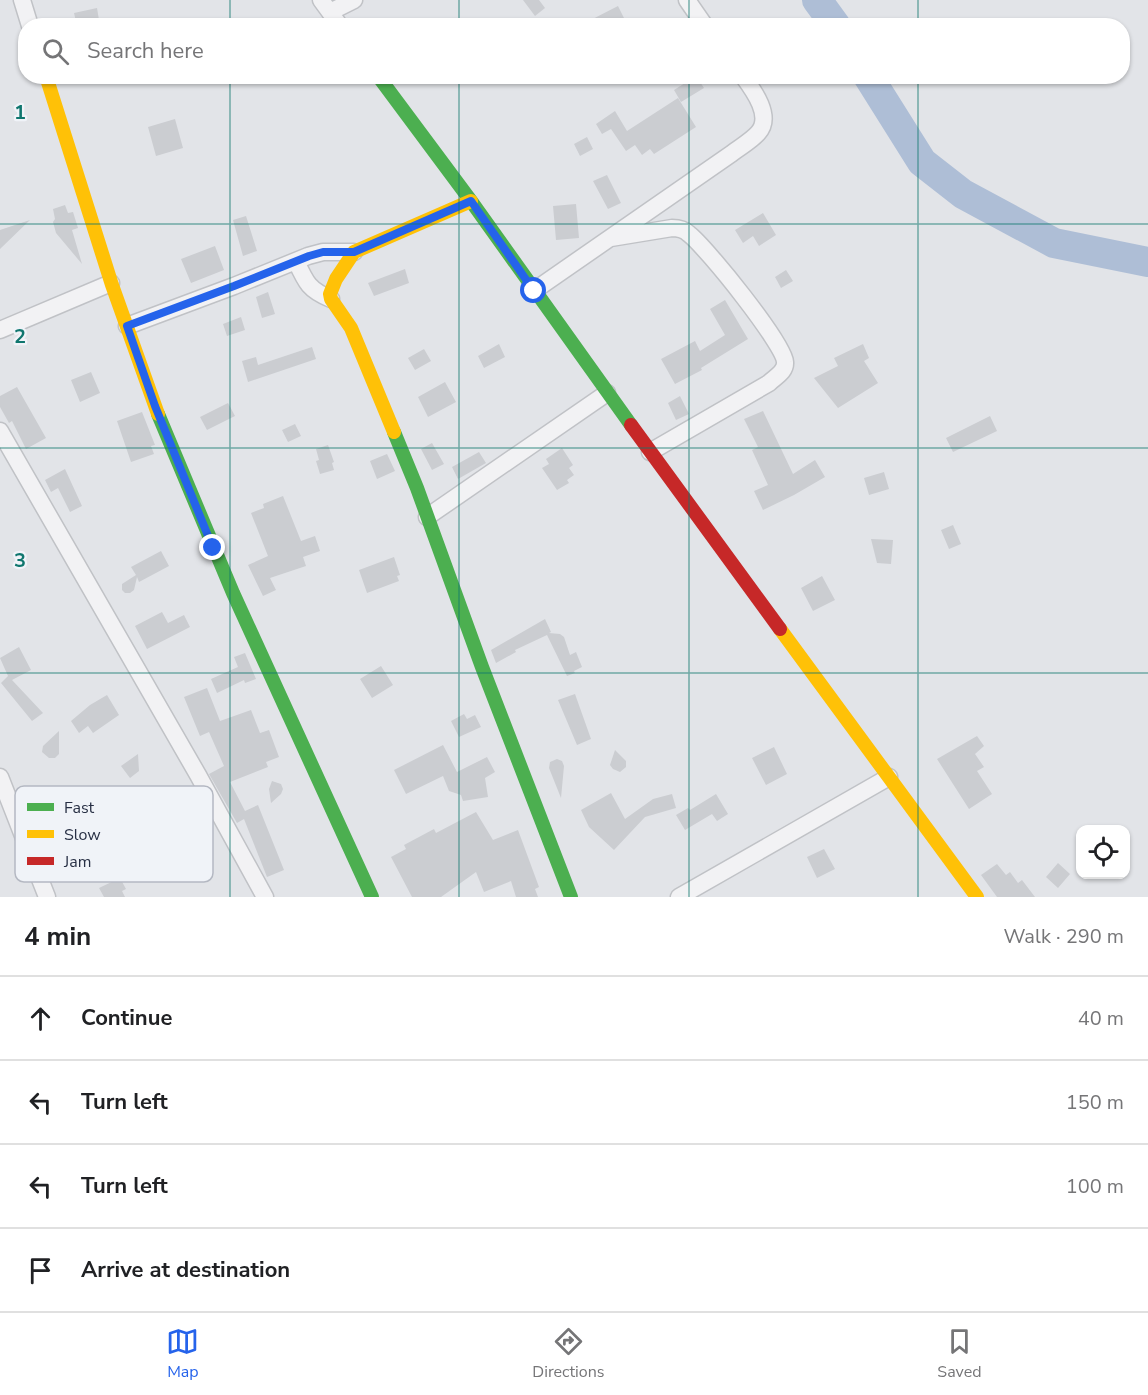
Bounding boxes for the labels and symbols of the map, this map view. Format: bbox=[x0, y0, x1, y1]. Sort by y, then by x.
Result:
text: 1 bbox=[14, 99, 26, 126]
route start bbox=[520, 277, 546, 303]
text: 2 bbox=[14, 323, 26, 350]
route end bbox=[199, 534, 225, 560]
text: 3 bbox=[14, 547, 26, 574]
legend bbox=[15, 786, 213, 882]
text: Fast bbox=[64, 797, 95, 819]
text: Slow bbox=[64, 824, 101, 846]
text: Jam bbox=[63, 851, 91, 873]

